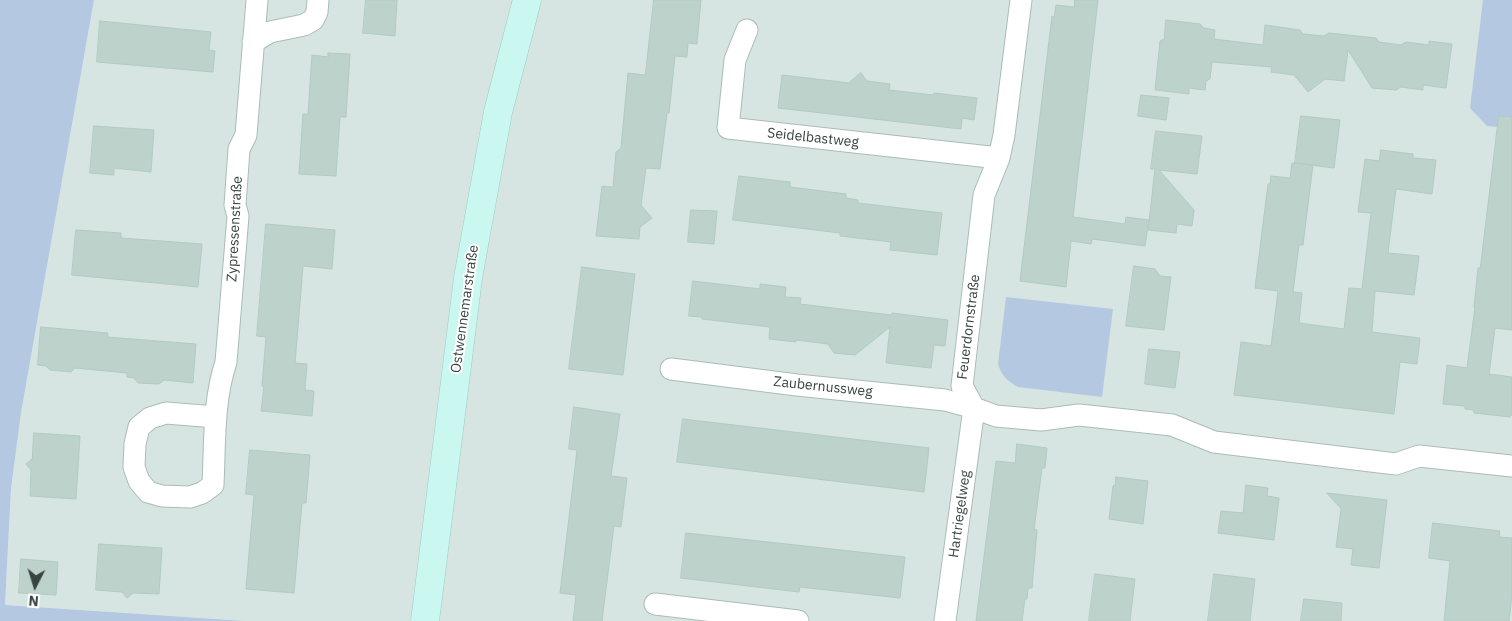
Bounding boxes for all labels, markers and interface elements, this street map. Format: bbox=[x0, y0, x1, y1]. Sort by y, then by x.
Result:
street label: Seidelbastweg bbox=[766, 125, 860, 151]
street label: Zypressenstraße bbox=[224, 176, 246, 282]
street label: Ostwennemarstraße bbox=[448, 244, 482, 374]
street label: Feuerdornstraße bbox=[954, 273, 984, 381]
street label: Zaubernussweg bbox=[773, 373, 873, 401]
street label: Hartriegelweg bbox=[946, 469, 974, 559]
north arrow bbox=[10, 561, 60, 611]
text: N bbox=[28, 592, 40, 610]

